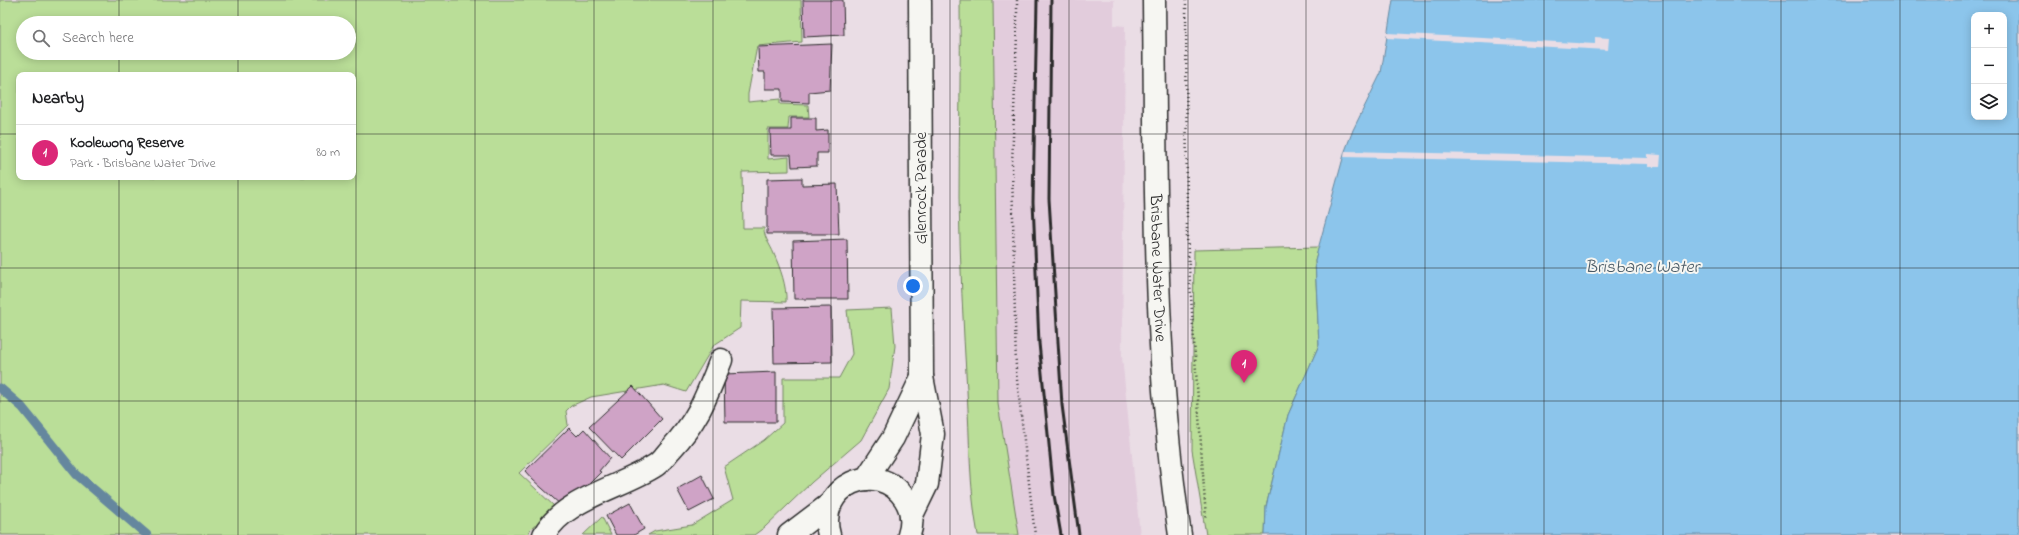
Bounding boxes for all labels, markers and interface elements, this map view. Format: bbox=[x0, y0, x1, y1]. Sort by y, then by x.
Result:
map controls bbox=[1971, 12, 2007, 120]
button: + bbox=[1971, 12, 2007, 48]
search box bbox=[16, 16, 356, 60]
icon: search bbox=[30, 27, 52, 49]
text: Search here bbox=[62, 27, 134, 49]
button: − bbox=[1971, 48, 2007, 84]
button: layers bbox=[1971, 84, 2007, 120]
text: Nearby bbox=[32, 86, 84, 111]
street label: Glenrock Parade bbox=[909, 131, 934, 244]
text: Koolewong Reserve bbox=[70, 132, 184, 154]
text: 1 bbox=[43, 143, 47, 162]
text: 80 m bbox=[316, 143, 340, 162]
text: Park · Brisbane Water Drive bbox=[70, 154, 216, 173]
street label: Brisbane Water Drive bbox=[1143, 193, 1173, 343]
water label: Brisbane Water bbox=[1585, 255, 1701, 281]
your location bbox=[903, 276, 923, 296]
pin: 1 bbox=[1231, 350, 1257, 383]

